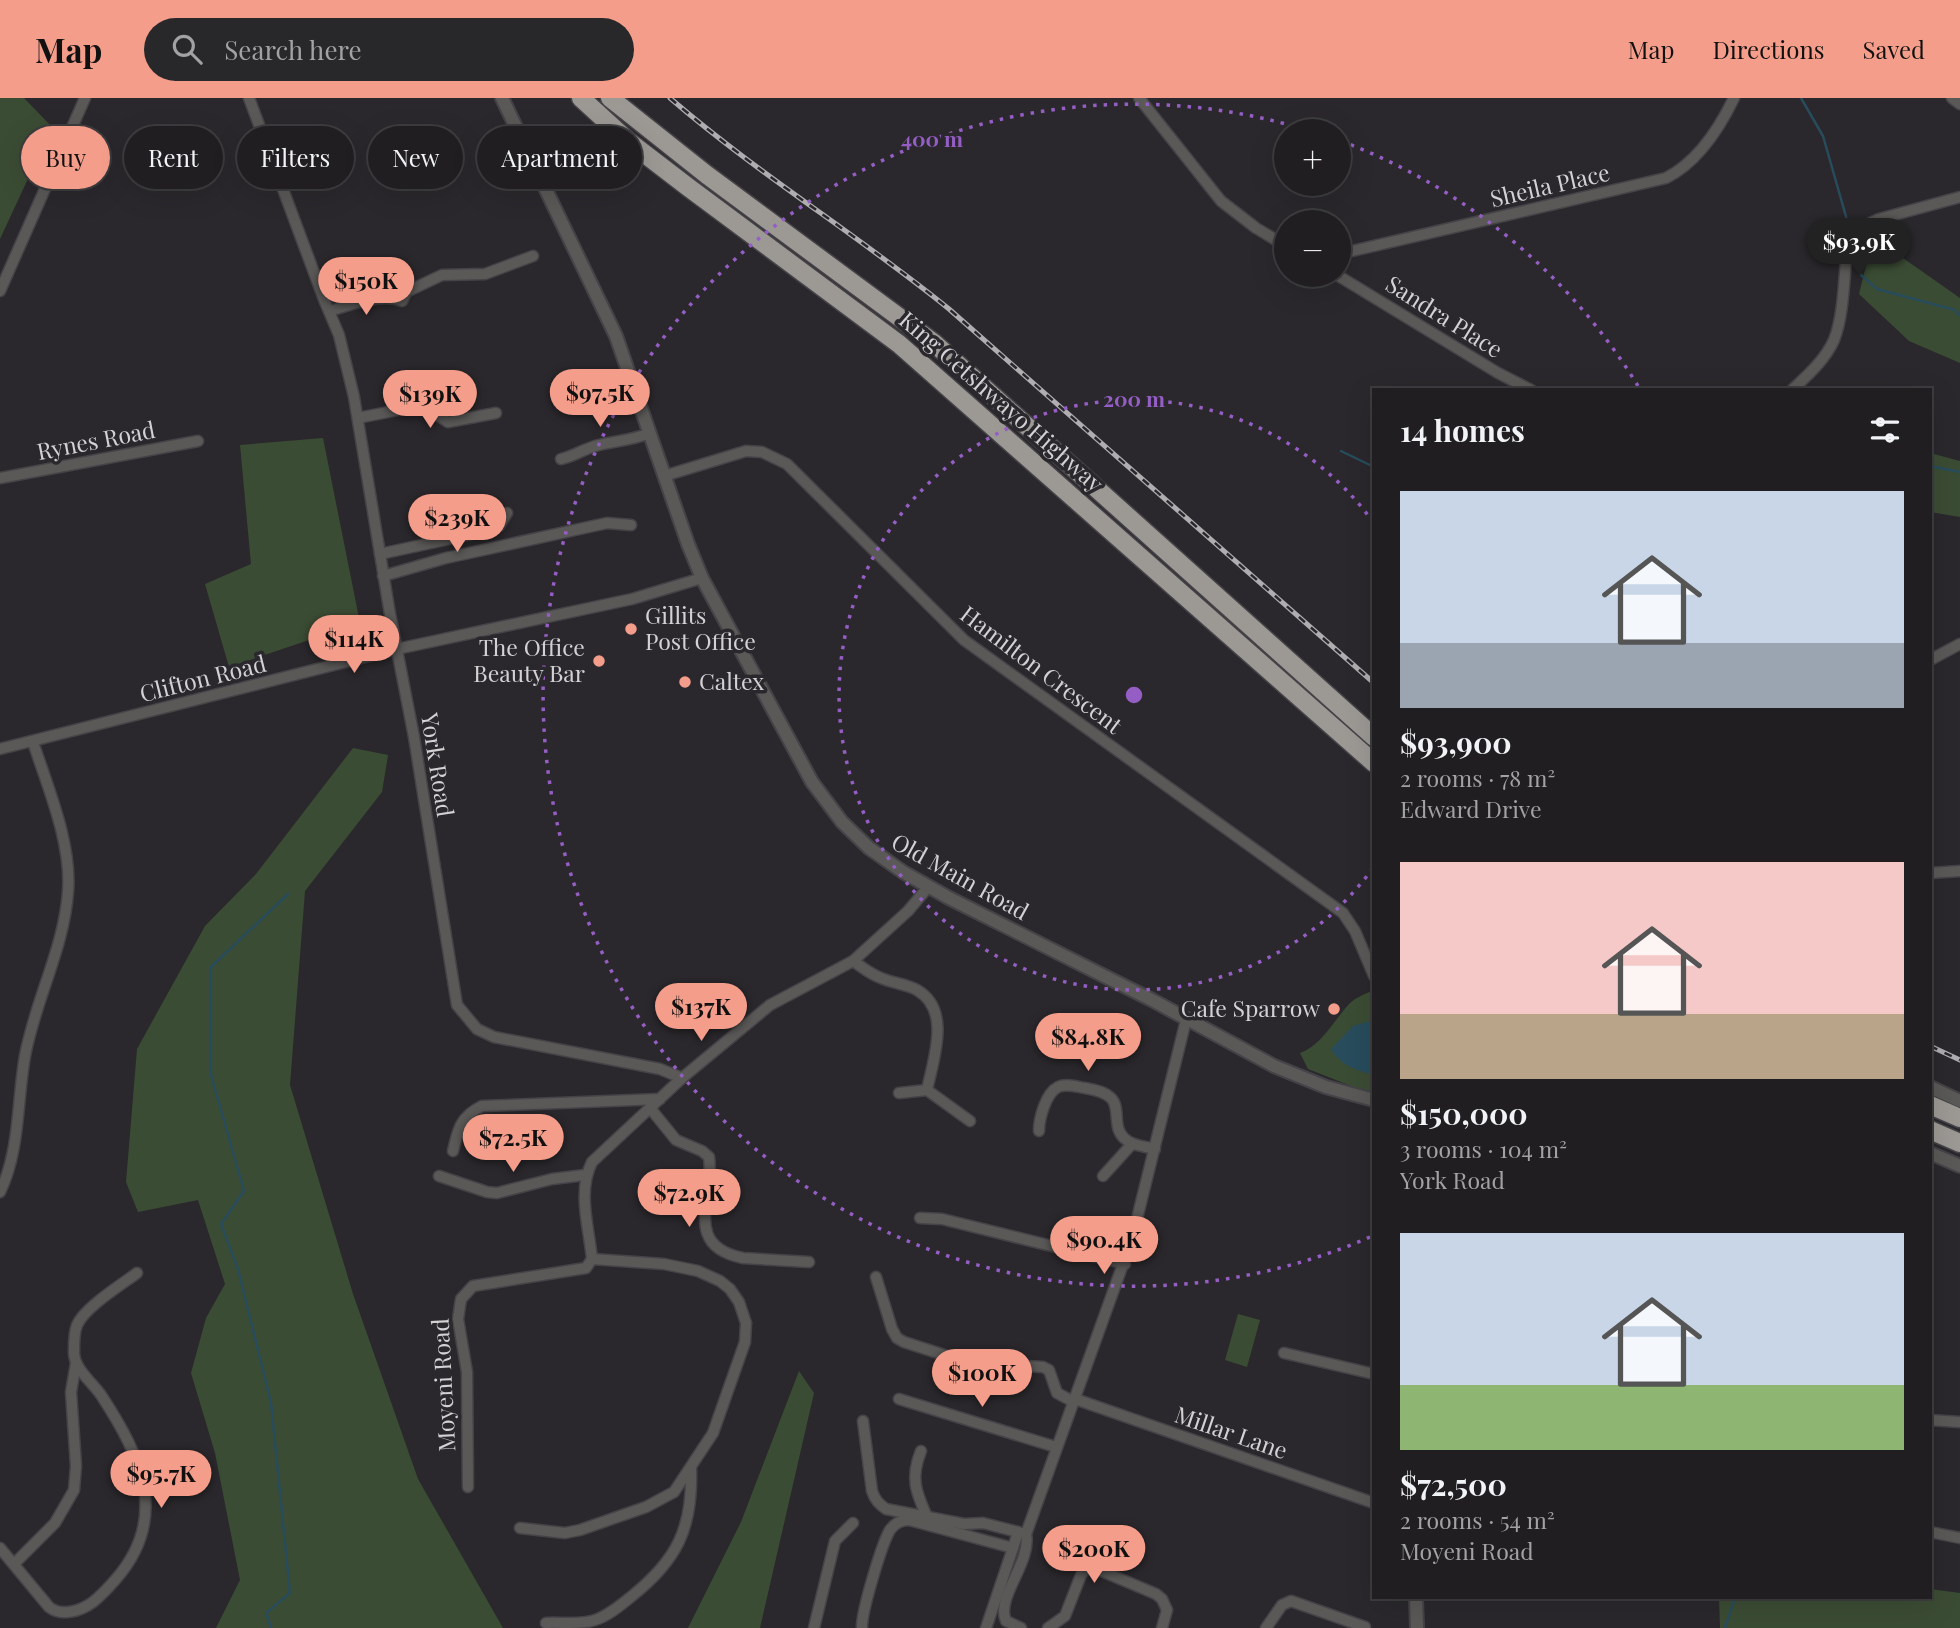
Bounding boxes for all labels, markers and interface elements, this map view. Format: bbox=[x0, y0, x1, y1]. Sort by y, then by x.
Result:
search box bbox=[144, 18, 634, 81]
text: Map bbox=[35, 27, 102, 71]
icon: search bbox=[168, 30, 206, 68]
text: Search here bbox=[224, 32, 362, 67]
text: Map bbox=[1628, 33, 1674, 65]
text: Directions bbox=[1712, 33, 1825, 65]
text: Saved bbox=[1863, 33, 1925, 65]
map controls bbox=[1274, 119, 1351, 287]
button: + bbox=[1274, 119, 1351, 196]
text: 400 m bbox=[901, 124, 963, 152]
chip: Buy bbox=[21, 126, 110, 189]
chip: Rent bbox=[124, 126, 223, 189]
chip: Filters bbox=[237, 126, 354, 189]
chip: New bbox=[368, 126, 463, 189]
chip: Apartment bbox=[477, 126, 642, 189]
street label: Sheila Place bbox=[1487, 156, 1613, 213]
button: − bbox=[1274, 210, 1351, 287]
pin: $93.9K bbox=[1802, 218, 1916, 278]
text: $93.9K bbox=[1823, 225, 1895, 256]
pin: $150K bbox=[317, 258, 415, 317]
text: $150K bbox=[334, 264, 398, 295]
street label: Sandra Place bbox=[1381, 268, 1509, 364]
street label: King Cetshwayo Highway bbox=[893, 304, 1111, 498]
pin: $139K bbox=[381, 370, 479, 430]
pin: $97.5K bbox=[543, 370, 657, 429]
text: $97.5K bbox=[566, 376, 634, 407]
text: $139K bbox=[399, 377, 461, 408]
text: 200 m bbox=[1103, 384, 1165, 412]
text: 14 homes bbox=[1400, 410, 1525, 450]
icon: filters bbox=[1866, 411, 1904, 449]
street label: Rynes Road bbox=[34, 413, 158, 466]
pin: $239K bbox=[408, 494, 506, 554]
text: $239K bbox=[424, 501, 490, 532]
icon: home bbox=[1589, 537, 1715, 663]
street label: Hamilton Crescent bbox=[955, 598, 1130, 740]
place label: Gillits Post Office bbox=[645, 599, 756, 656]
pin: $114K bbox=[305, 616, 403, 675]
marker: Gillits Post Office bbox=[623, 621, 639, 637]
text: $114K bbox=[324, 622, 384, 653]
place label: The Office Beauty Bar bbox=[473, 631, 585, 688]
street label: Clifton Road bbox=[136, 647, 269, 708]
marker: The Office Beauty Bar bbox=[591, 653, 607, 669]
place label: Caltex bbox=[699, 665, 764, 696]
marker: Caltex bbox=[677, 674, 693, 690]
centre of rings bbox=[1122, 683, 1146, 707]
street label: York Road bbox=[415, 710, 462, 819]
text: $93,900 bbox=[1400, 722, 1512, 762]
text: 2 rooms · 78 m² bbox=[1400, 762, 1555, 793]
text: Edward Drive bbox=[1400, 793, 1542, 824]
street label: Old Main Road bbox=[887, 825, 1035, 926]
icon: home bbox=[1589, 908, 1715, 1034]
pin: $137K bbox=[652, 984, 750, 1043]
text: $137K bbox=[671, 990, 731, 1021]
place label: Cafe Sparrow bbox=[1181, 992, 1320, 1023]
marker: Cafe Sparrow bbox=[1326, 1001, 1342, 1017]
pin: $84.8K bbox=[1031, 1014, 1145, 1073]
text: $84.8K bbox=[1051, 1020, 1125, 1051]
text: $150,000 bbox=[1400, 1093, 1528, 1133]
pin: $72.5K bbox=[456, 1114, 570, 1174]
text: $72.5K bbox=[479, 1121, 547, 1152]
text: 3 rooms · 104 m² bbox=[1400, 1133, 1567, 1164]
text: York Road bbox=[1400, 1164, 1505, 1195]
pin: $72.9K bbox=[632, 1170, 746, 1229]
text: $72.9K bbox=[654, 1176, 724, 1207]
pin: $90.4K bbox=[1047, 1216, 1161, 1276]
text: $90.4K bbox=[1066, 1223, 1142, 1254]
icon: home bbox=[1589, 1279, 1715, 1405]
street label: Moyeni Road bbox=[424, 1318, 461, 1453]
pin: $100K bbox=[933, 1350, 1031, 1409]
text: $100K bbox=[948, 1356, 1016, 1387]
street label: Millar Lane bbox=[1171, 1398, 1292, 1465]
pin: $95.7K bbox=[104, 1450, 218, 1510]
text: $95.7K bbox=[126, 1457, 196, 1488]
text: $72,500 bbox=[1400, 1464, 1507, 1504]
text: 2 rooms · 54 m² bbox=[1400, 1504, 1555, 1535]
pin: $200K bbox=[1045, 1526, 1143, 1585]
text: $200K bbox=[1058, 1532, 1130, 1563]
text: Moyeni Road bbox=[1400, 1535, 1534, 1566]

